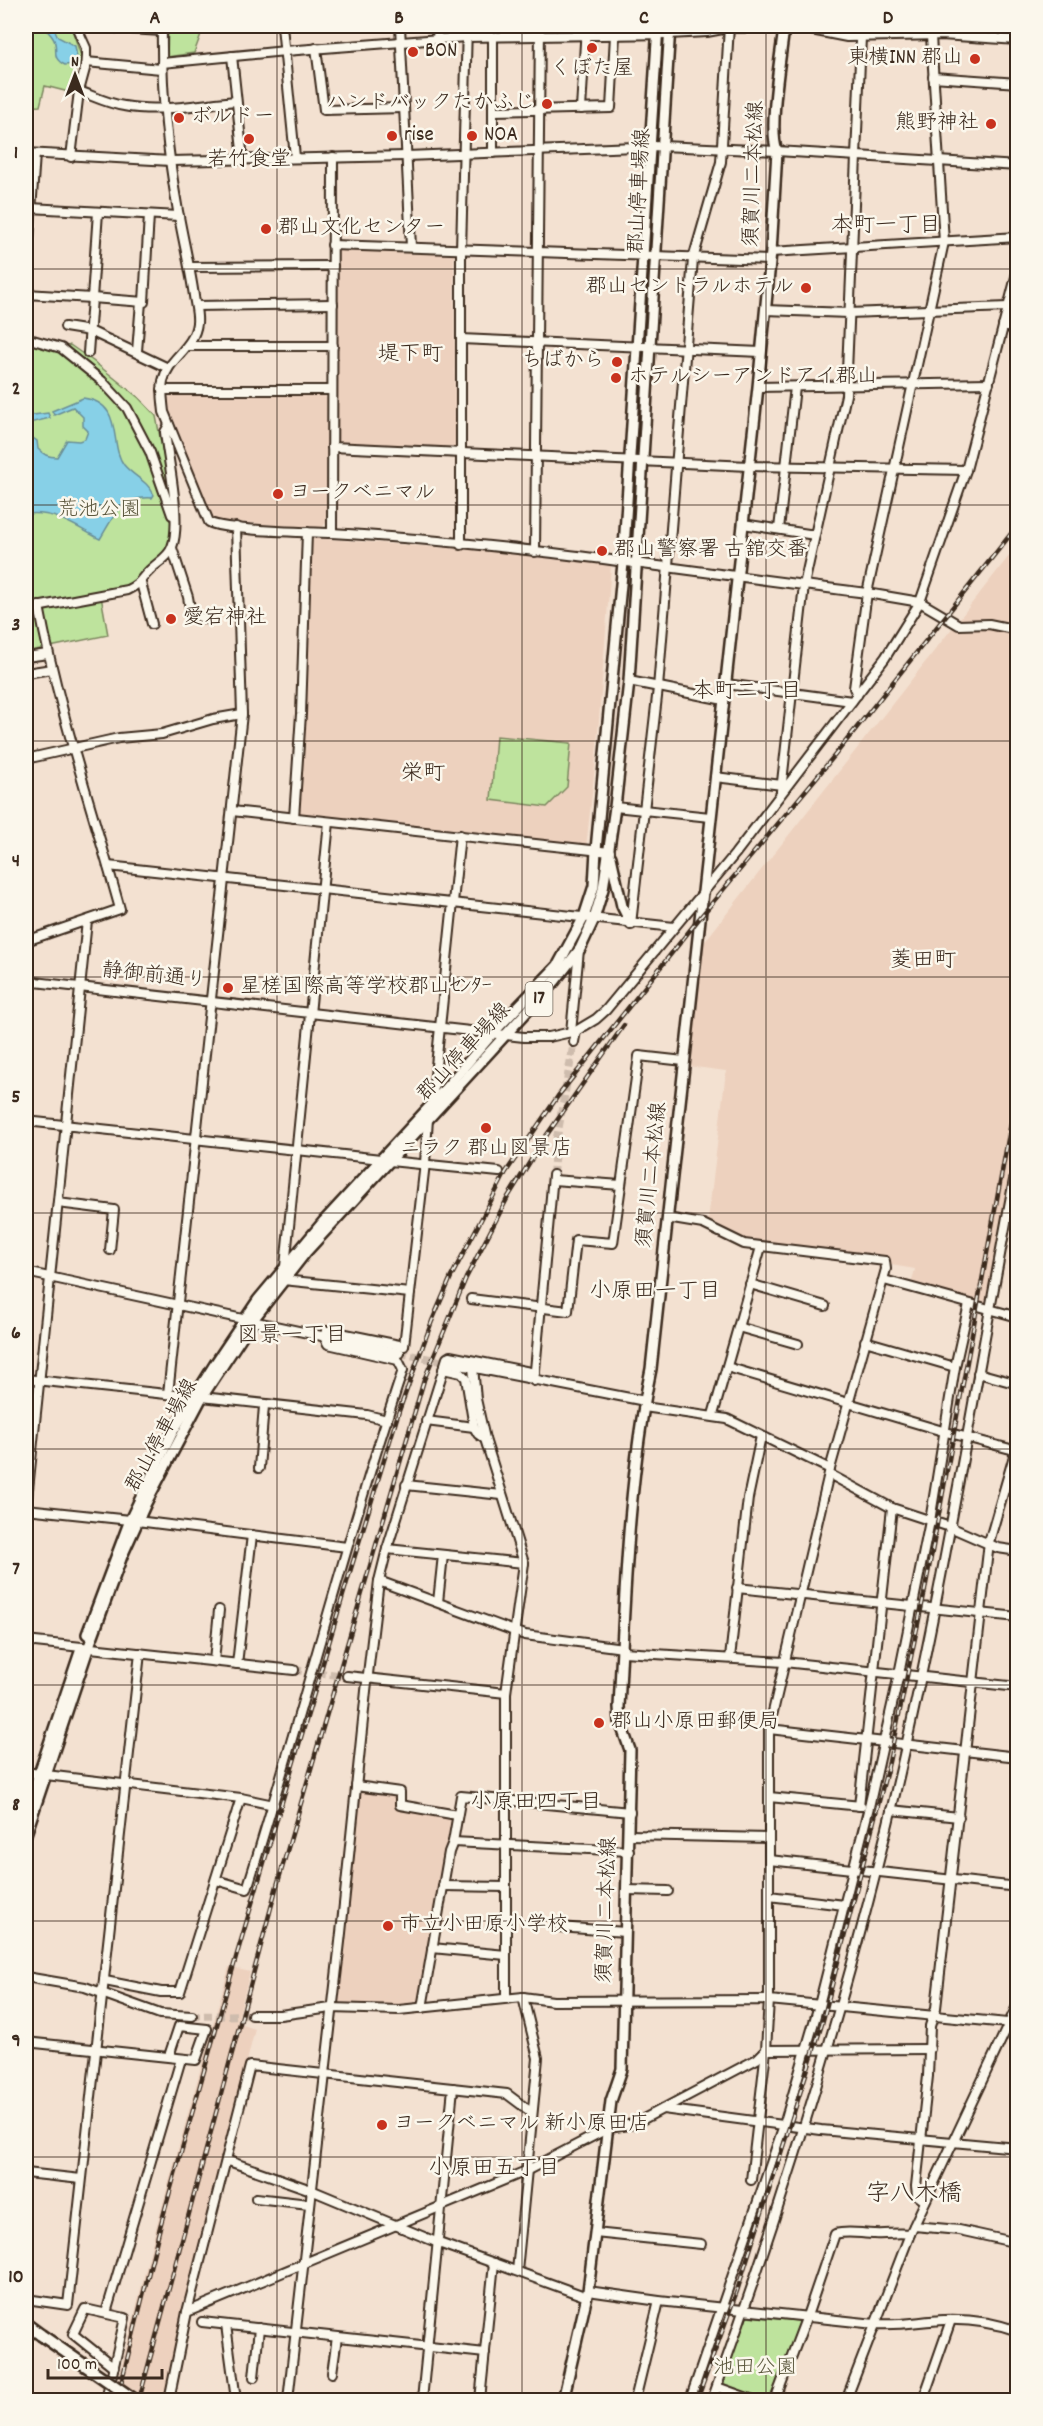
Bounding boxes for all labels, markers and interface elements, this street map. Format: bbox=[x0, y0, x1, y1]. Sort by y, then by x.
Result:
text: A bbox=[150, 5, 161, 33]
text: B bbox=[394, 5, 404, 33]
text: C bbox=[639, 5, 649, 33]
text: D bbox=[883, 5, 894, 33]
place label: BON bbox=[425, 37, 457, 67]
marker: くぼた屋 bbox=[585, 41, 599, 55]
place label: 東横INN 郡山 bbox=[847, 44, 963, 74]
north arrow bbox=[45, 45, 105, 105]
marker: BON bbox=[406, 45, 420, 59]
text: N bbox=[71, 51, 79, 74]
marker: 東横INN 郡山 bbox=[968, 52, 982, 66]
place label: くぼた屋 bbox=[550, 55, 634, 85]
place label: ハンドバックたかふじ bbox=[326, 89, 535, 119]
marker: ハンドバックたかふじ bbox=[540, 97, 554, 111]
street label: 須賀川二本松線 bbox=[737, 100, 773, 248]
place label: ボルドー bbox=[191, 103, 275, 133]
place label: 熊野神社 bbox=[895, 109, 979, 139]
marker: ボルドー bbox=[172, 111, 186, 125]
marker: 熊野神社 bbox=[984, 117, 998, 131]
place label: rise bbox=[404, 121, 434, 151]
place label: NOA bbox=[484, 121, 518, 151]
street label: 郡山停車場線 bbox=[623, 127, 659, 255]
marker: rise bbox=[385, 129, 399, 143]
marker: NOA bbox=[465, 129, 479, 143]
marker: 若竹食堂 bbox=[242, 132, 256, 146]
text: 1 bbox=[14, 140, 18, 168]
place label: 若竹食堂 bbox=[207, 146, 291, 176]
district label: 本町一丁目 bbox=[831, 211, 941, 242]
place label: 郡山文化センター bbox=[278, 214, 445, 244]
marker: 郡山文化センター bbox=[259, 222, 273, 236]
place label: 郡山セントラルホテル bbox=[586, 273, 794, 303]
marker: 郡山セントラルホテル bbox=[799, 281, 813, 295]
district label: 堤下町 bbox=[377, 340, 443, 371]
place label: ちばから bbox=[521, 347, 605, 377]
marker: ちばから bbox=[610, 355, 624, 369]
place label: ホテルシーアンドアイ郡山 bbox=[628, 363, 877, 393]
marker: ホテルシーアンドアイ郡山 bbox=[609, 371, 623, 385]
text: 2 bbox=[12, 376, 20, 404]
place label: ヨークベニマル bbox=[290, 479, 435, 509]
marker: ヨークベニマル bbox=[271, 487, 285, 501]
park label: 荒池公園 bbox=[57, 496, 141, 526]
place label: 郡山警察署 古舘交番 bbox=[614, 536, 808, 566]
marker: 郡山警察署 古舘交番 bbox=[595, 544, 609, 558]
place label: 愛宕神社 bbox=[183, 604, 267, 634]
text: 3 bbox=[12, 612, 20, 640]
marker: 愛宕神社 bbox=[164, 612, 178, 626]
district label: 本町二丁目 bbox=[692, 677, 802, 708]
district label: 栄町 bbox=[401, 759, 445, 790]
text: 4 bbox=[12, 848, 20, 876]
district label: 菱田町 bbox=[890, 946, 956, 977]
street label: 静御前通り bbox=[100, 957, 208, 997]
place label: 星槎国際高等学校郡山ｾﾝﾀｰ bbox=[240, 973, 492, 1003]
marker: 星槎国際高等学校郡山ｾﾝﾀｰ bbox=[221, 981, 235, 995]
road number: 17 bbox=[526, 982, 552, 1016]
street label: 郡山停車場線 bbox=[411, 997, 519, 1109]
text: 5 bbox=[11, 1084, 21, 1112]
street label: 須賀川二本松線 bbox=[630, 1100, 676, 1250]
marker: ニラク 郡山図景店 bbox=[479, 1121, 493, 1135]
place label: ニラク 郡山図景店 bbox=[400, 1135, 572, 1165]
district label: 小原田一丁目 bbox=[589, 1277, 721, 1308]
text: 6 bbox=[11, 1320, 21, 1348]
district label: 図景一丁目 bbox=[237, 1321, 347, 1352]
street label: 郡山停車場線 bbox=[119, 1374, 207, 1498]
text: 7 bbox=[12, 1556, 20, 1584]
place label: 郡山小原田郵便局 bbox=[611, 1708, 779, 1738]
marker: 郡山小原田郵便局 bbox=[592, 1716, 606, 1730]
district label: 小原田四丁目 bbox=[470, 1788, 602, 1819]
text: 8 bbox=[12, 1792, 20, 1820]
street label: 須賀川二本松線 bbox=[590, 1836, 626, 1984]
place label: 市立小田原小学校 bbox=[400, 1911, 568, 1941]
marker: 市立小田原小学校 bbox=[381, 1919, 395, 1933]
text: 9 bbox=[11, 2028, 21, 2056]
place label: ヨークベニマル 新小原田店 bbox=[394, 2110, 649, 2140]
marker: ヨークベニマル 新小原田店 bbox=[375, 2118, 389, 2132]
district label: 小原田五丁目 bbox=[428, 2154, 560, 2185]
district label: 字八木橋 bbox=[866, 2178, 962, 2212]
text: 10 bbox=[8, 2264, 24, 2292]
scale bar bbox=[48, 2342, 162, 2380]
text: 100 m bbox=[57, 2353, 97, 2378]
park label: 池田公園 bbox=[713, 2354, 797, 2384]

